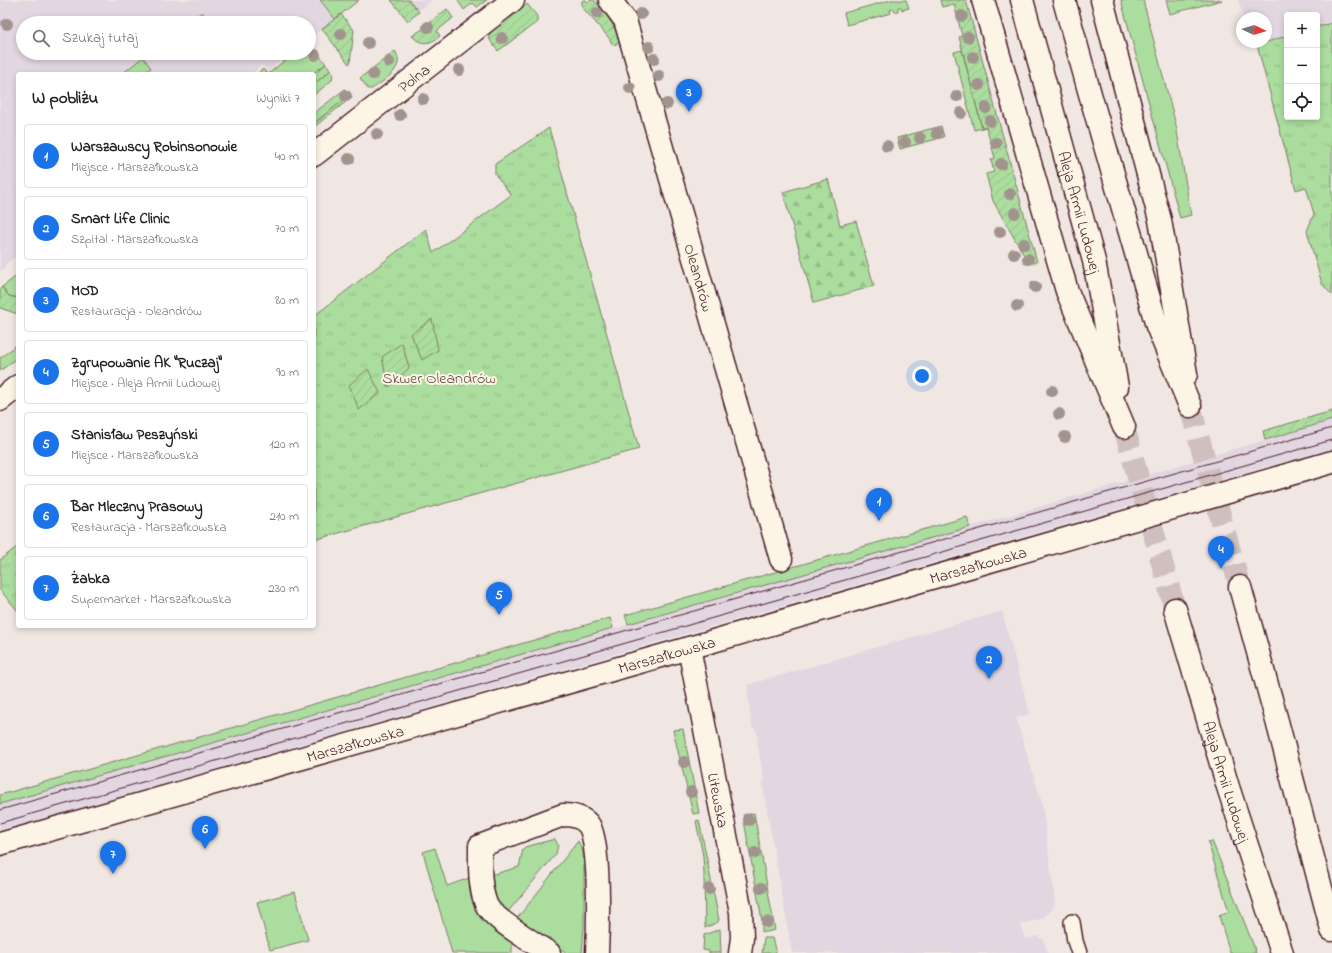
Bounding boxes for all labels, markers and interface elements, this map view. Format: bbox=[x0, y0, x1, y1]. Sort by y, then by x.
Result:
north arrow bbox=[1236, 12, 1272, 48]
map controls bbox=[1284, 12, 1320, 120]
button: + bbox=[1284, 12, 1320, 48]
search box bbox=[16, 16, 316, 60]
icon: search bbox=[30, 27, 52, 49]
text: Szukaj tutaj bbox=[62, 27, 138, 49]
button: − bbox=[1284, 48, 1320, 84]
street label: Polna bbox=[393, 59, 436, 99]
pin: 3 bbox=[676, 79, 702, 112]
button: locate bbox=[1284, 84, 1320, 120]
text: W pobliżu bbox=[32, 86, 98, 111]
text: Wyniki: 7 bbox=[256, 89, 300, 108]
text: Warszawscy Robinsonowie bbox=[71, 136, 237, 158]
text: 1 bbox=[44, 147, 48, 166]
text: 40 m bbox=[275, 147, 299, 166]
street label: Aleja Armii Ludowej bbox=[1050, 149, 1106, 276]
text: Miejsce · Marszałkowska bbox=[71, 158, 198, 177]
text: Smart Life Clinic bbox=[71, 208, 170, 230]
text: 2 bbox=[43, 219, 49, 238]
text: 70 m bbox=[275, 219, 299, 238]
text: Szpital · Marszałkowska bbox=[71, 230, 198, 249]
street label: Oleandrów bbox=[676, 241, 719, 315]
text: MOD bbox=[71, 280, 99, 302]
text: 3 bbox=[43, 291, 49, 310]
text: 80 m bbox=[275, 291, 299, 310]
text: Restauracja · Oleandrów bbox=[71, 302, 202, 321]
text: Zgrupowanie AK "Ruczaj" bbox=[71, 352, 222, 374]
text: 4 bbox=[43, 363, 49, 382]
text: 90 m bbox=[276, 363, 299, 382]
your location bbox=[912, 366, 932, 386]
park label: Skwer Oleandrów bbox=[382, 367, 496, 391]
text: Miejsce · Aleja Armii Ludowej bbox=[71, 374, 219, 393]
text: Stanisław Peszyński bbox=[71, 424, 198, 446]
text: 5 bbox=[42, 435, 50, 454]
text: 120 m bbox=[269, 435, 299, 454]
text: Miejsce · Marszałkowska bbox=[71, 446, 198, 465]
pin: 1 bbox=[866, 488, 892, 521]
text: Bar Mleczny Prasowy bbox=[71, 496, 203, 518]
text: 6 bbox=[43, 507, 49, 526]
text: 210 m bbox=[269, 507, 299, 526]
text: Restauracja · Marszałkowska bbox=[71, 518, 226, 537]
pin: 4 bbox=[1208, 536, 1234, 569]
street label: Marszałkowska bbox=[927, 541, 1030, 592]
text: Żabka bbox=[71, 568, 110, 590]
text: 7 bbox=[43, 579, 49, 598]
text: 230 m bbox=[268, 579, 299, 598]
pin: 5 bbox=[486, 582, 512, 615]
text: Supermarket · Marszałkowska bbox=[71, 590, 231, 609]
street label: Marszałkowska bbox=[616, 631, 719, 682]
pin: 2 bbox=[976, 646, 1002, 679]
street label: Aleja Armii Ludowej bbox=[1195, 718, 1255, 846]
street label: Marszałkowska bbox=[304, 720, 407, 770]
street label: Litewska bbox=[700, 771, 734, 830]
pin: 6 bbox=[192, 816, 218, 849]
pin: 7 bbox=[100, 841, 126, 874]

